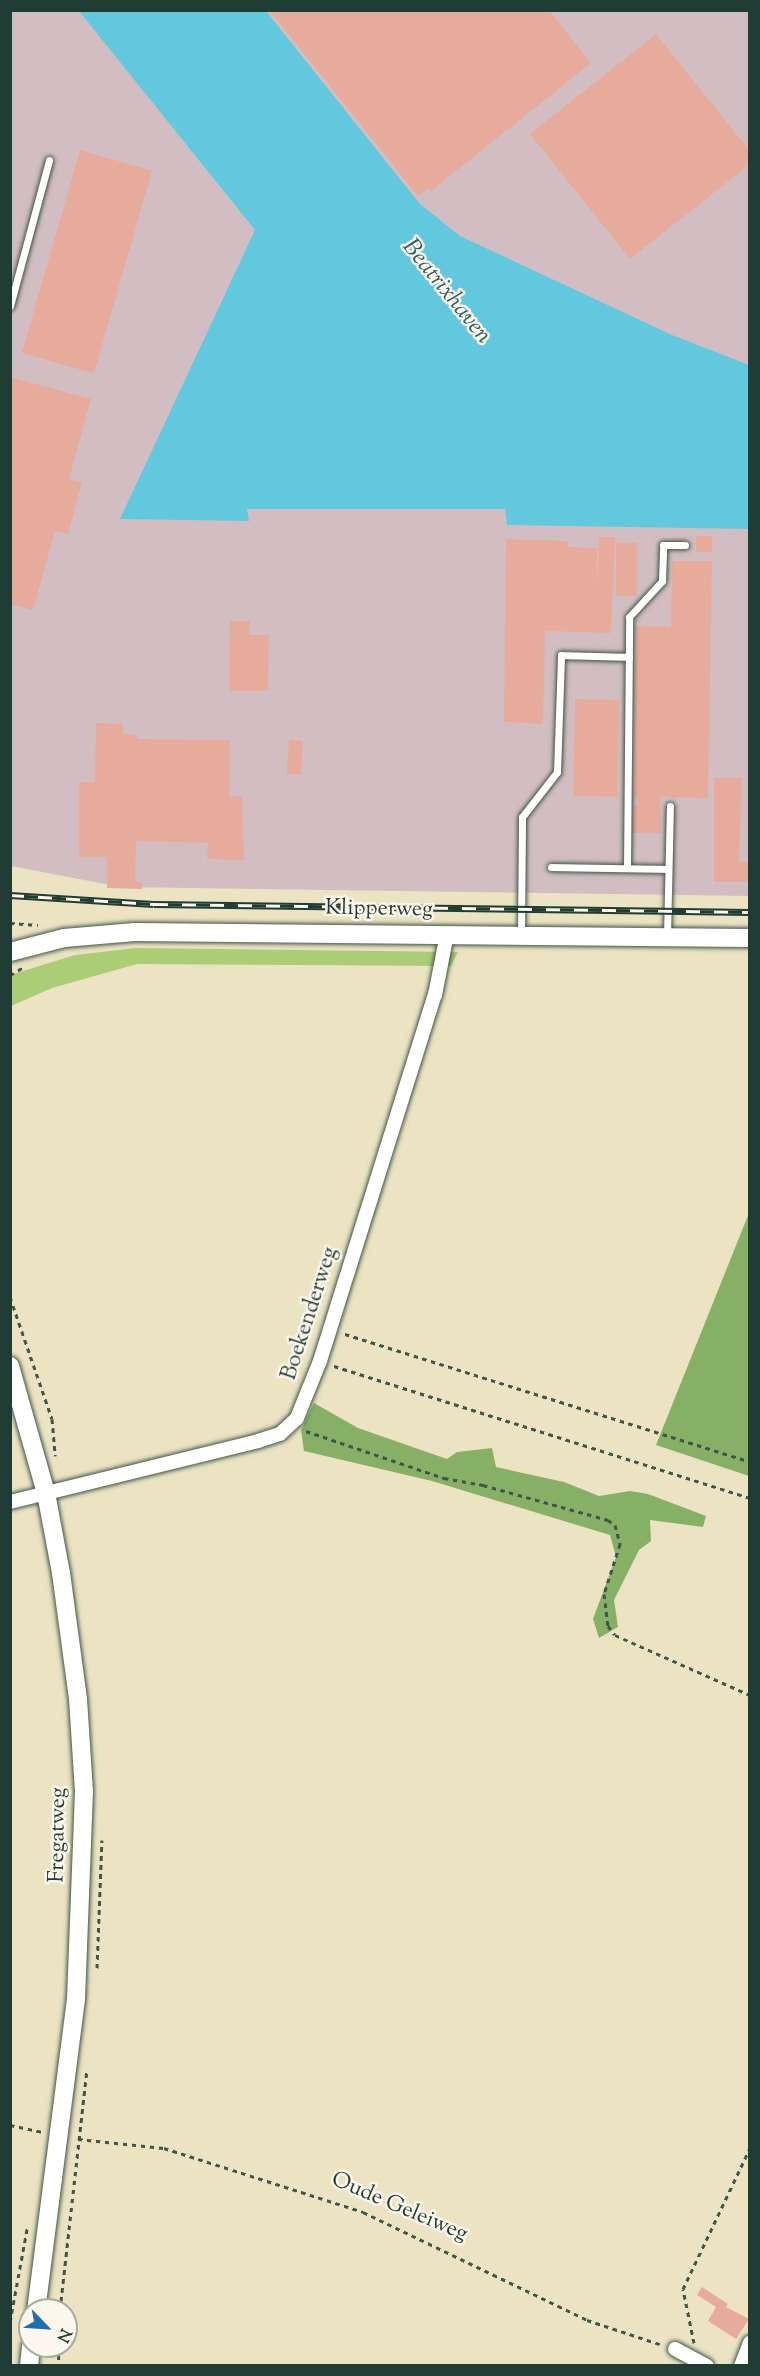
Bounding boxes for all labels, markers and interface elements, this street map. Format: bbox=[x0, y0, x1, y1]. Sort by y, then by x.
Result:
water label: Beatrixhaven bbox=[395, 234, 497, 350]
street label: Klipperweg bbox=[325, 896, 433, 924]
street label: Boekenderweg bbox=[277, 1244, 345, 1384]
street label: Fregatweg bbox=[45, 1787, 73, 1883]
street label: Oude Geleiweg bbox=[327, 2167, 471, 2249]
north arrow bbox=[18, 2298, 78, 2358]
text: N bbox=[50, 2324, 76, 2346]

